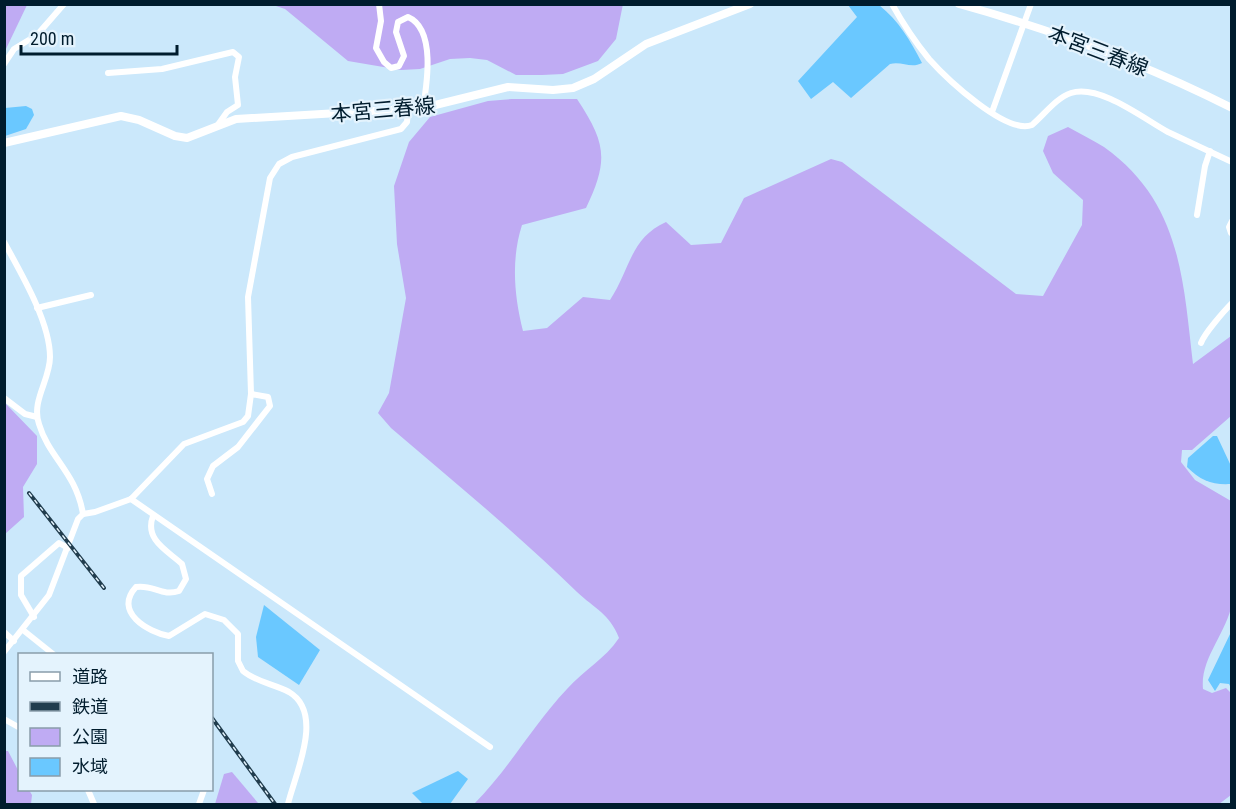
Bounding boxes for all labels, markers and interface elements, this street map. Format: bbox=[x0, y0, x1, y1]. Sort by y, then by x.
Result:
scale bar bbox=[21, 18, 177, 56]
street label: 本宮三春線 bbox=[1045, 21, 1151, 81]
text: 200 m bbox=[30, 28, 74, 49]
street label: 本宮三春線 bbox=[330, 93, 436, 127]
legend bbox=[18, 653, 213, 791]
text: 道路 bbox=[72, 666, 108, 687]
text: 鉄道 bbox=[72, 696, 108, 717]
text: 公園 bbox=[72, 726, 108, 747]
text: 水域 bbox=[72, 756, 108, 777]

